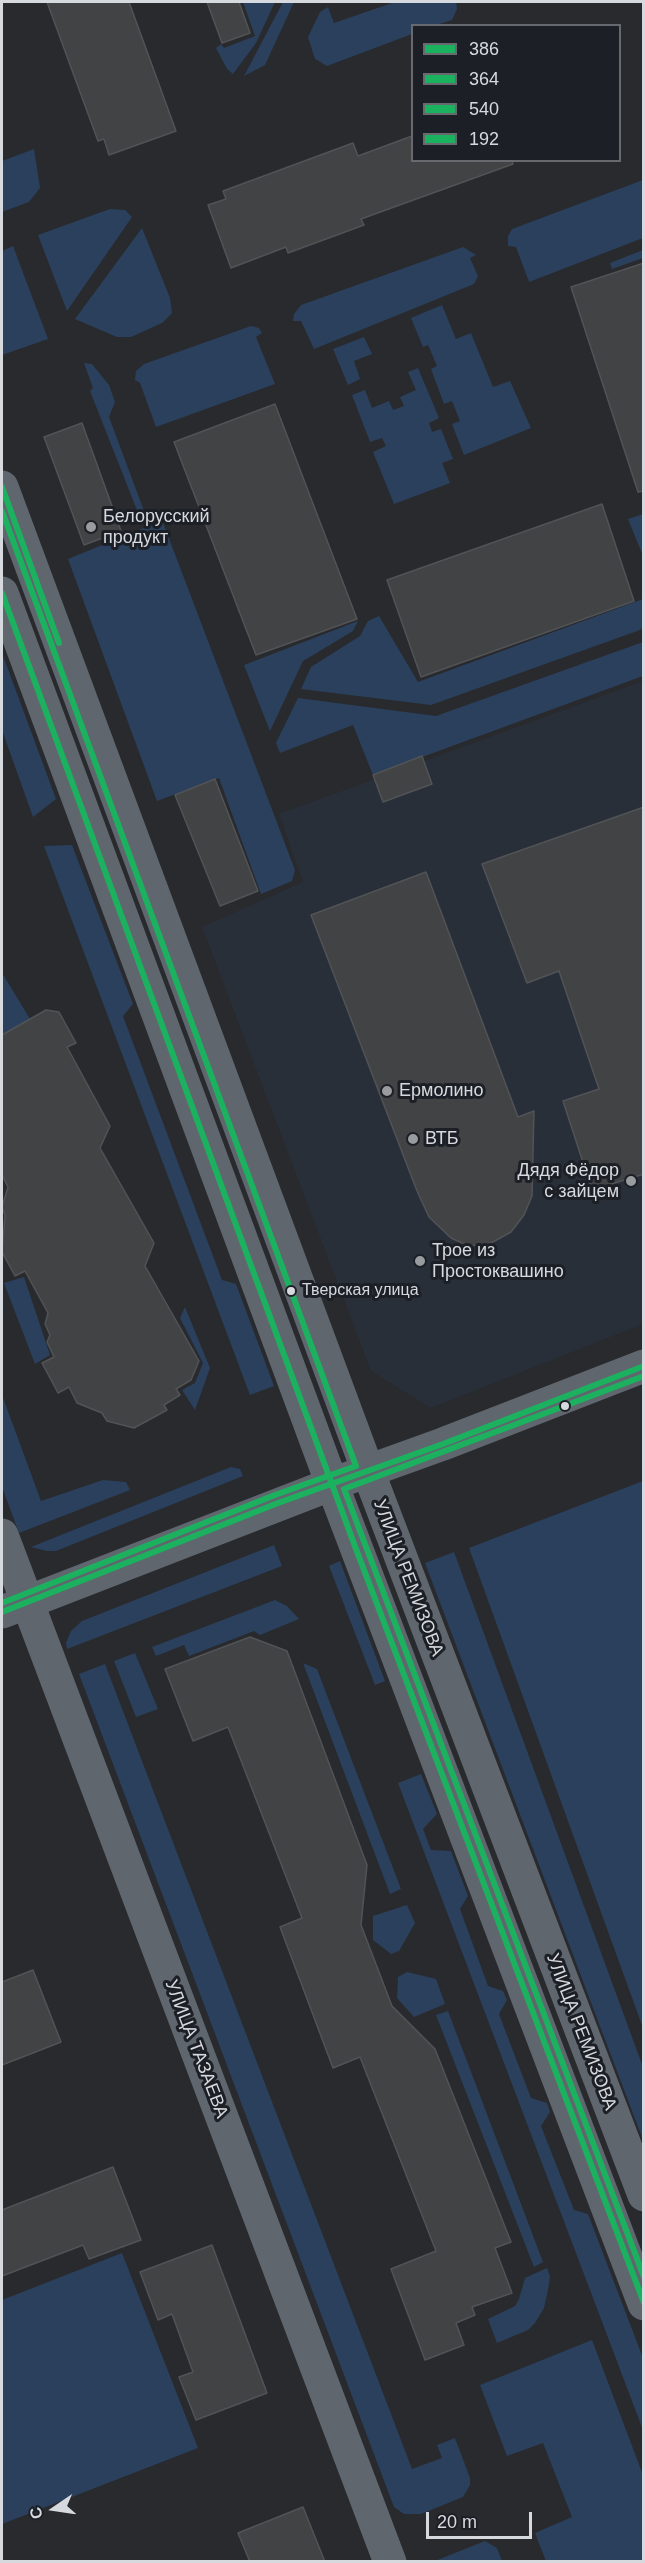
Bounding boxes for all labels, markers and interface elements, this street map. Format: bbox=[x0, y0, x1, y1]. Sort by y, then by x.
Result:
legend bbox=[411, 24, 621, 162]
text: 386 bbox=[469, 39, 499, 59]
text: 364 bbox=[469, 69, 499, 89]
text: 540 bbox=[469, 99, 499, 119]
text: 192 bbox=[469, 129, 499, 149]
place label: Белорусский продукт bbox=[103, 506, 210, 548]
marker: Белорусский продукт bbox=[84, 520, 98, 534]
place label: Ермолино bbox=[399, 1080, 484, 1102]
marker: Ермолино bbox=[380, 1084, 394, 1098]
place label: ВТБ bbox=[425, 1128, 459, 1150]
marker: ВТБ bbox=[406, 1132, 420, 1146]
place label: Дядя Фёдор с зайцем bbox=[518, 1160, 619, 1202]
marker: Дядя Фёдор с зайцем bbox=[624, 1174, 638, 1188]
place label: Трое из Простоквашино bbox=[432, 1240, 564, 1282]
marker: Трое из Простоквашино bbox=[413, 1254, 427, 1268]
place label: Тверская улица bbox=[302, 1281, 419, 1301]
marker: Тверская улица bbox=[285, 1285, 297, 1297]
unlabelled marker bbox=[559, 1400, 571, 1412]
street label: УЛИЦА РЕМИЗОВА bbox=[368, 1497, 448, 1659]
street label: УЛИЦА РЕМИЗОВА bbox=[541, 1951, 621, 2113]
street label: УЛИЦА ТАЗАЕВА bbox=[160, 1977, 232, 2121]
north arrow bbox=[24, 2479, 84, 2539]
scale bar bbox=[429, 2500, 536, 2538]
text: С bbox=[26, 2506, 46, 2521]
text: 20 m bbox=[437, 2512, 477, 2532]

